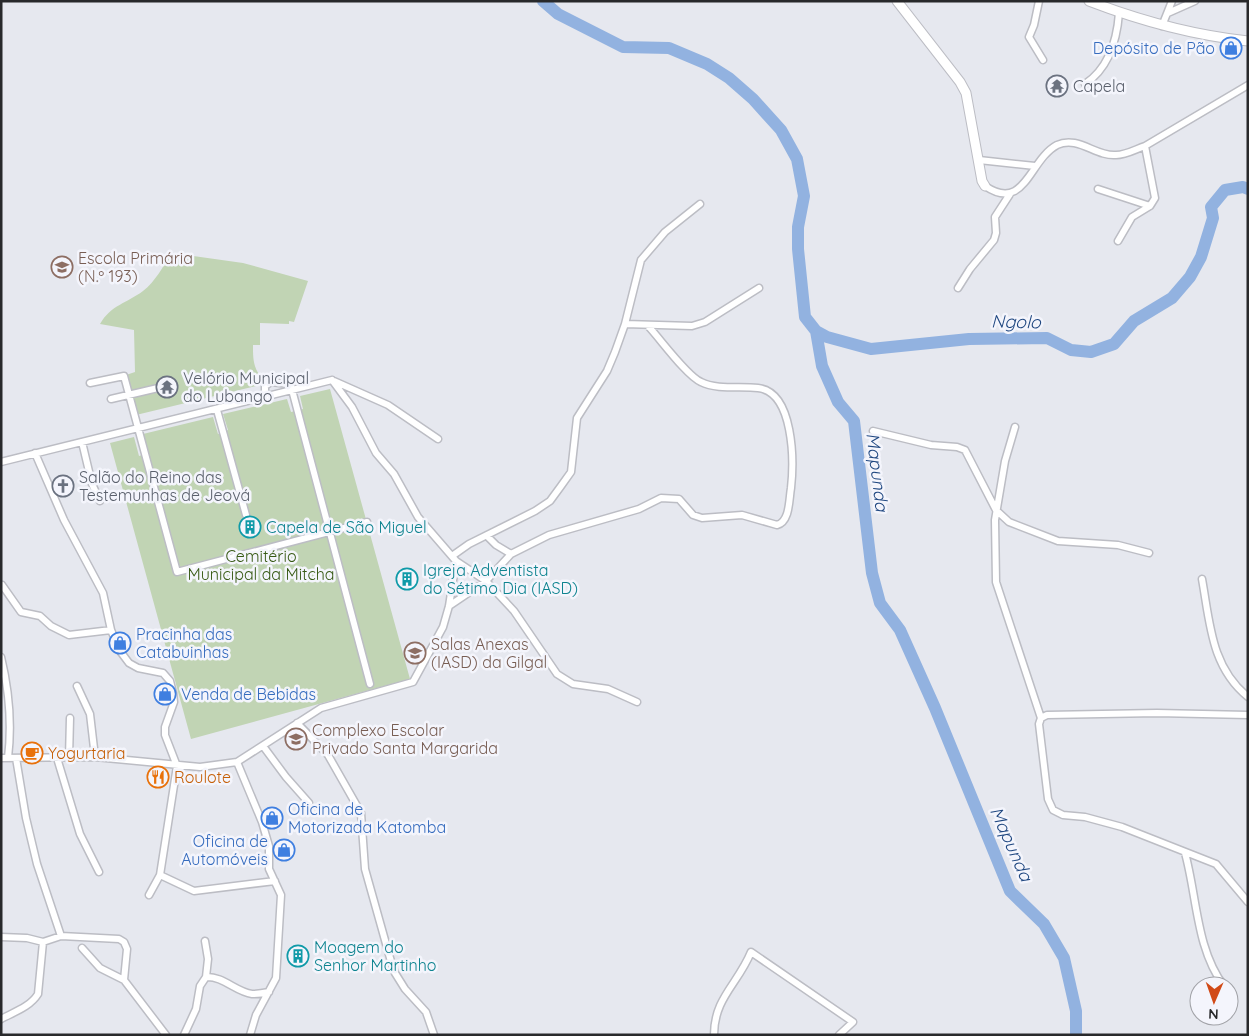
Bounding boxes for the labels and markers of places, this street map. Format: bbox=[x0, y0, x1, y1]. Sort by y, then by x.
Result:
shop icon: Depósito de Pão bbox=[1219, 36, 1243, 60]
place label: Depósito de Pão bbox=[1093, 38, 1215, 58]
temple icon: Capela bbox=[1045, 74, 1069, 98]
place label: Capela bbox=[1073, 76, 1125, 96]
place label: Escola Primária (N.º 193) bbox=[78, 248, 193, 286]
school or university icon: Escola Primária (N.º 193) bbox=[50, 255, 74, 279]
place label: Velório Municipal do Lubango bbox=[183, 368, 309, 406]
temple icon: Velório Municipal do Lubango bbox=[155, 375, 179, 399]
place label: Salão do Reino das Testemunhas de Jeová bbox=[79, 467, 250, 505]
church icon: Salão do Reino das Testemunhas de Jeová bbox=[51, 474, 75, 498]
building icon: Capela de São Miguel bbox=[238, 515, 262, 539]
place label: Capela de São Miguel bbox=[266, 517, 427, 537]
place label: Igreja Adventista do Sétimo Dia (IASD) bbox=[423, 560, 578, 598]
building icon: Igreja Adventista do Sétimo Dia (IASD) bbox=[395, 567, 419, 591]
place label: Pracinha das Catabuinhas bbox=[136, 624, 232, 662]
shop icon: Pracinha das Catabuinhas bbox=[108, 631, 132, 655]
place label: Salas Anexas (IASD) da Gilgal bbox=[431, 634, 547, 672]
school or university icon: Salas Anexas (IASD) da Gilgal bbox=[403, 641, 427, 665]
shop icon: Venda de Bebidas bbox=[153, 682, 177, 706]
place label: Venda de Bebidas bbox=[181, 684, 316, 704]
place label: Complexo Escolar Privado Santa Margarida bbox=[312, 720, 498, 758]
school or university icon: Complexo Escolar Privado Santa Margarida bbox=[284, 727, 308, 751]
cafe icon: Yogurtaria bbox=[20, 741, 44, 765]
place label: Yogurtaria bbox=[48, 743, 125, 763]
restaurant icon: Roulote bbox=[146, 765, 170, 789]
place label: Roulote bbox=[174, 767, 231, 787]
place label: Oficina de Motorizada Katomba bbox=[288, 799, 446, 837]
shop icon: Oficina de Motorizada Katomba bbox=[260, 806, 284, 830]
place label: Oficina de Automóveis bbox=[181, 831, 268, 869]
shop icon: Oficina de Automóveis bbox=[272, 838, 296, 862]
place label: Moagem do Senhor Martinho bbox=[314, 937, 437, 975]
building icon: Moagem do Senhor Martinho bbox=[286, 944, 310, 968]

